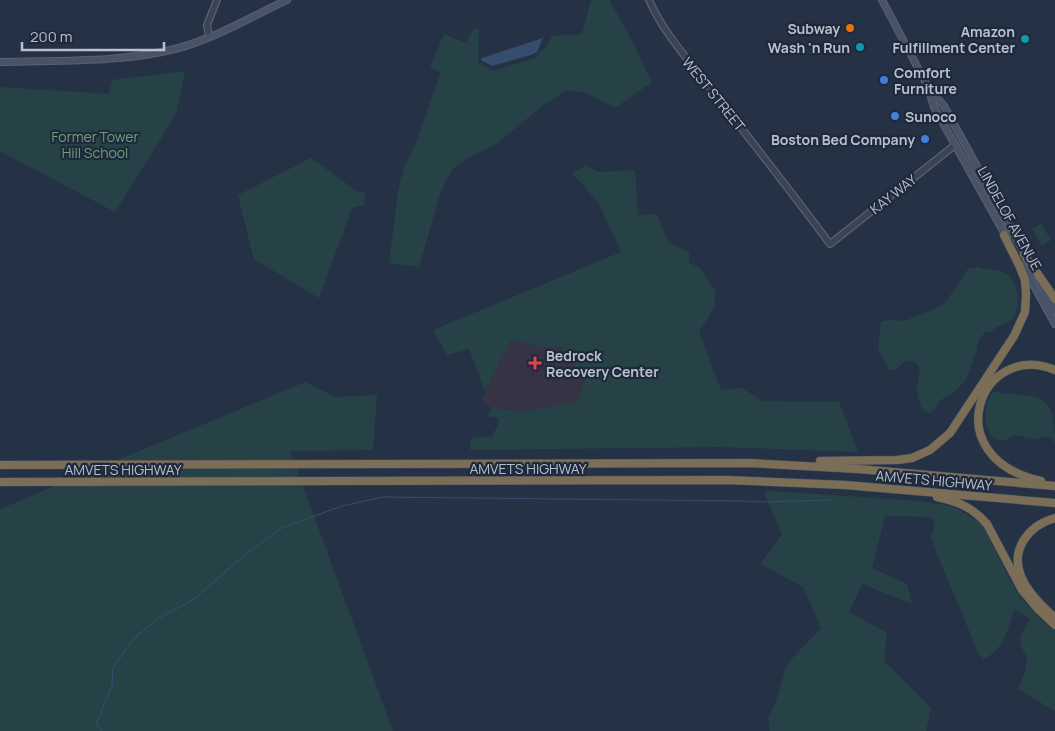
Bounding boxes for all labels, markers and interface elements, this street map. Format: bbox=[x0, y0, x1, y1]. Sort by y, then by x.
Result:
place label: Subway bbox=[787, 19, 840, 38]
scale bar bbox=[22, 20, 165, 52]
marker: Subway bbox=[844, 22, 856, 34]
place label: Amazon Fulfillment Center bbox=[892, 22, 1015, 57]
text: 200 m bbox=[30, 26, 73, 47]
marker: Amazon Fulfillment Center bbox=[1019, 33, 1031, 45]
place label: Wash 'n Run bbox=[768, 38, 850, 57]
marker: Wash 'n Run bbox=[854, 41, 866, 53]
street label: WEST STREET bbox=[678, 53, 750, 136]
place label: Comfort Furniture bbox=[894, 63, 957, 98]
marker: Comfort Furniture bbox=[878, 74, 890, 86]
place label: Sunoco bbox=[905, 107, 957, 126]
marker: Sunoco bbox=[889, 110, 901, 122]
park label: Former Tower Hill School bbox=[52, 127, 138, 162]
place label: Boston Bed Company bbox=[771, 130, 915, 149]
marker: Boston Bed Company bbox=[919, 133, 931, 145]
street label: LINDELOF AVENUE bbox=[974, 163, 1046, 273]
street label: KAY WAY bbox=[866, 170, 920, 218]
place label: Bedrock Recovery Center bbox=[546, 346, 659, 381]
marker: Bedrock Recovery Center bbox=[528, 356, 542, 370]
street label: AMVETS HIGHWAY bbox=[469, 459, 587, 478]
street label: AMVETS HIGHWAY bbox=[64, 460, 182, 479]
street label: AMVETS HIGHWAY bbox=[875, 465, 993, 495]

